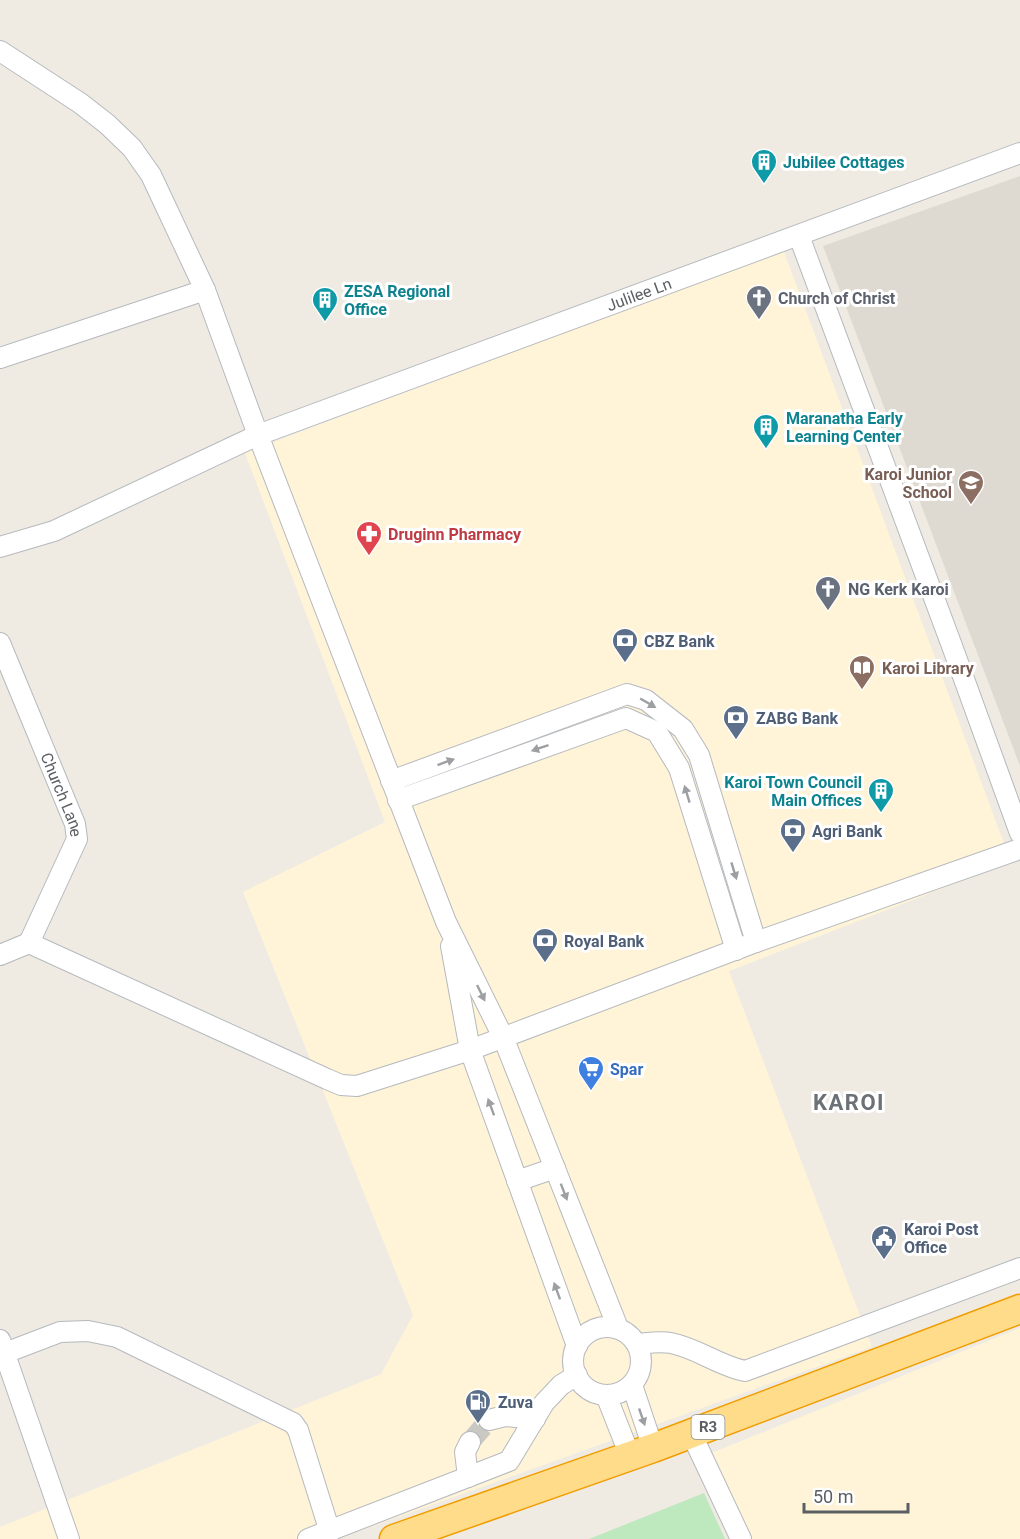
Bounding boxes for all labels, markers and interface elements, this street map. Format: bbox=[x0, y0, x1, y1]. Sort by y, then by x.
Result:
building icon: Jubilee Cottages bbox=[749, 147, 779, 185]
place label: Jubilee Cottages bbox=[783, 153, 905, 172]
street label: Julilee Ln bbox=[604, 273, 674, 315]
place label: ZESA Regional Office bbox=[344, 282, 450, 319]
church icon: Church of Christ bbox=[744, 283, 774, 321]
building icon: ZESA Regional Office bbox=[310, 285, 340, 323]
place label: Church of Christ bbox=[778, 289, 896, 308]
place label: Maranatha Early Learning Center bbox=[786, 409, 904, 446]
building icon: Maranatha Early Learning Center bbox=[751, 412, 781, 450]
place label: Karoi Junior School bbox=[864, 465, 952, 502]
school or university icon: Karoi Junior School bbox=[956, 468, 986, 506]
pharmacy icon: Druginn Pharmacy bbox=[354, 519, 384, 557]
place label: Druginn Pharmacy bbox=[388, 525, 522, 544]
church icon: NG Kerk Karoi bbox=[813, 574, 843, 612]
place label: NG Kerk Karoi bbox=[848, 580, 949, 599]
bank icon: CBZ Bank bbox=[610, 626, 640, 664]
place label: CBZ Bank bbox=[644, 632, 715, 651]
library icon: Karoi Library bbox=[847, 653, 877, 691]
place label: Karoi Library bbox=[882, 659, 975, 678]
one-way arrow bbox=[640, 698, 657, 708]
bank icon: ZABG Bank bbox=[721, 703, 751, 741]
place label: ZABG Bank bbox=[756, 709, 838, 728]
one-way arrow bbox=[531, 744, 549, 754]
street label: Church Lane bbox=[37, 750, 86, 838]
one-way arrow bbox=[438, 756, 456, 766]
place label: Karoi Town Council Main Offices bbox=[724, 773, 862, 810]
building icon: Karoi Town Council Main Offices bbox=[866, 776, 896, 814]
one-way arrow bbox=[682, 785, 691, 803]
bank icon: Agri Bank bbox=[778, 816, 808, 854]
place label: Agri Bank bbox=[812, 822, 883, 841]
one-way arrow bbox=[730, 862, 739, 880]
bank icon: Royal Bank bbox=[530, 926, 560, 964]
place label: Royal Bank bbox=[564, 932, 645, 951]
one-way arrow bbox=[477, 985, 486, 1002]
supermarket icon: Spar bbox=[576, 1054, 606, 1092]
place label: Spar bbox=[610, 1060, 643, 1079]
district label: KAROI bbox=[813, 1090, 885, 1115]
one-way arrow bbox=[485, 1098, 495, 1116]
one-way arrow bbox=[560, 1184, 570, 1202]
place label: Karoi Post Office bbox=[904, 1220, 979, 1257]
public building icon: Karoi Post Office bbox=[869, 1223, 899, 1261]
one-way arrow bbox=[551, 1282, 561, 1300]
fuel station icon: Zuva bbox=[463, 1387, 493, 1425]
place label: Zuva bbox=[498, 1393, 534, 1412]
one-way arrow bbox=[638, 1408, 648, 1426]
road number: R3 bbox=[692, 1415, 724, 1439]
scale bar bbox=[804, 1476, 908, 1514]
text: 50 m bbox=[813, 1486, 853, 1507]

